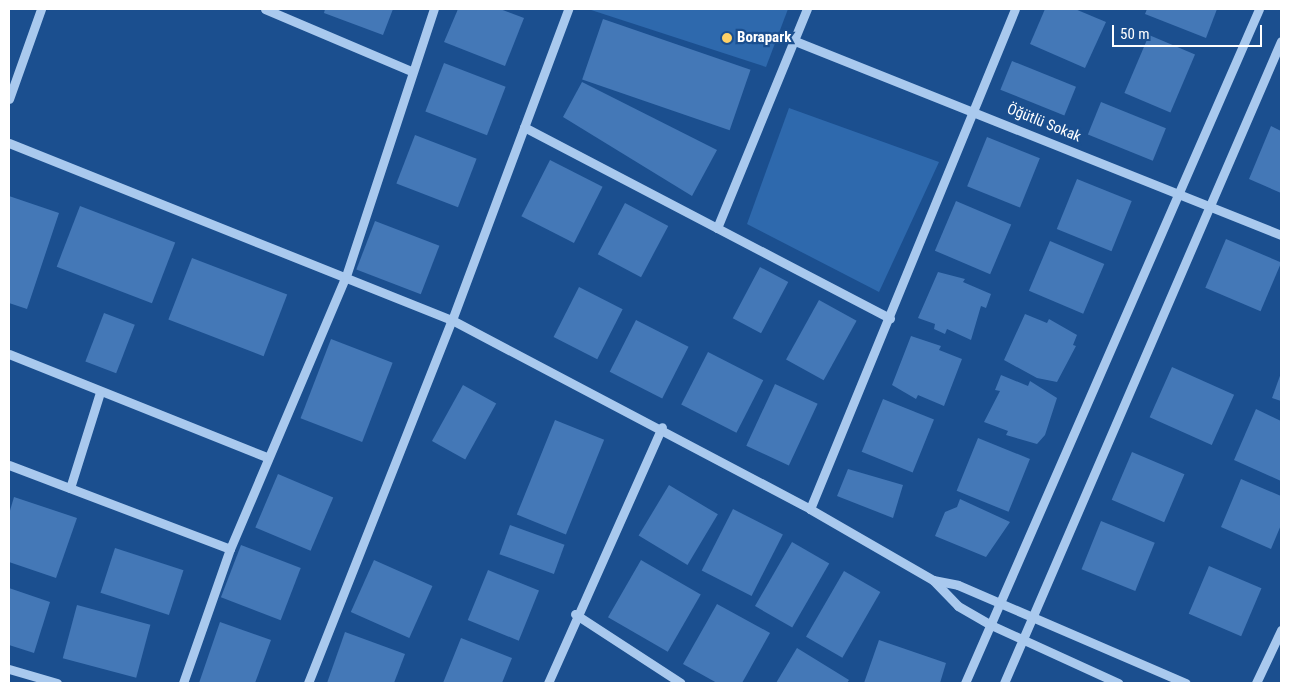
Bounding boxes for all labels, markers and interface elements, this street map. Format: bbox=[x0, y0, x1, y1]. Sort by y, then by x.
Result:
scale bar bbox=[1115, 15, 1265, 47]
text: 50 m bbox=[1120, 25, 1150, 43]
place label: Borapark bbox=[737, 29, 791, 47]
marker: Borapark bbox=[721, 32, 733, 44]
street label: Öğütlü Sokak bbox=[1004, 100, 1084, 146]

